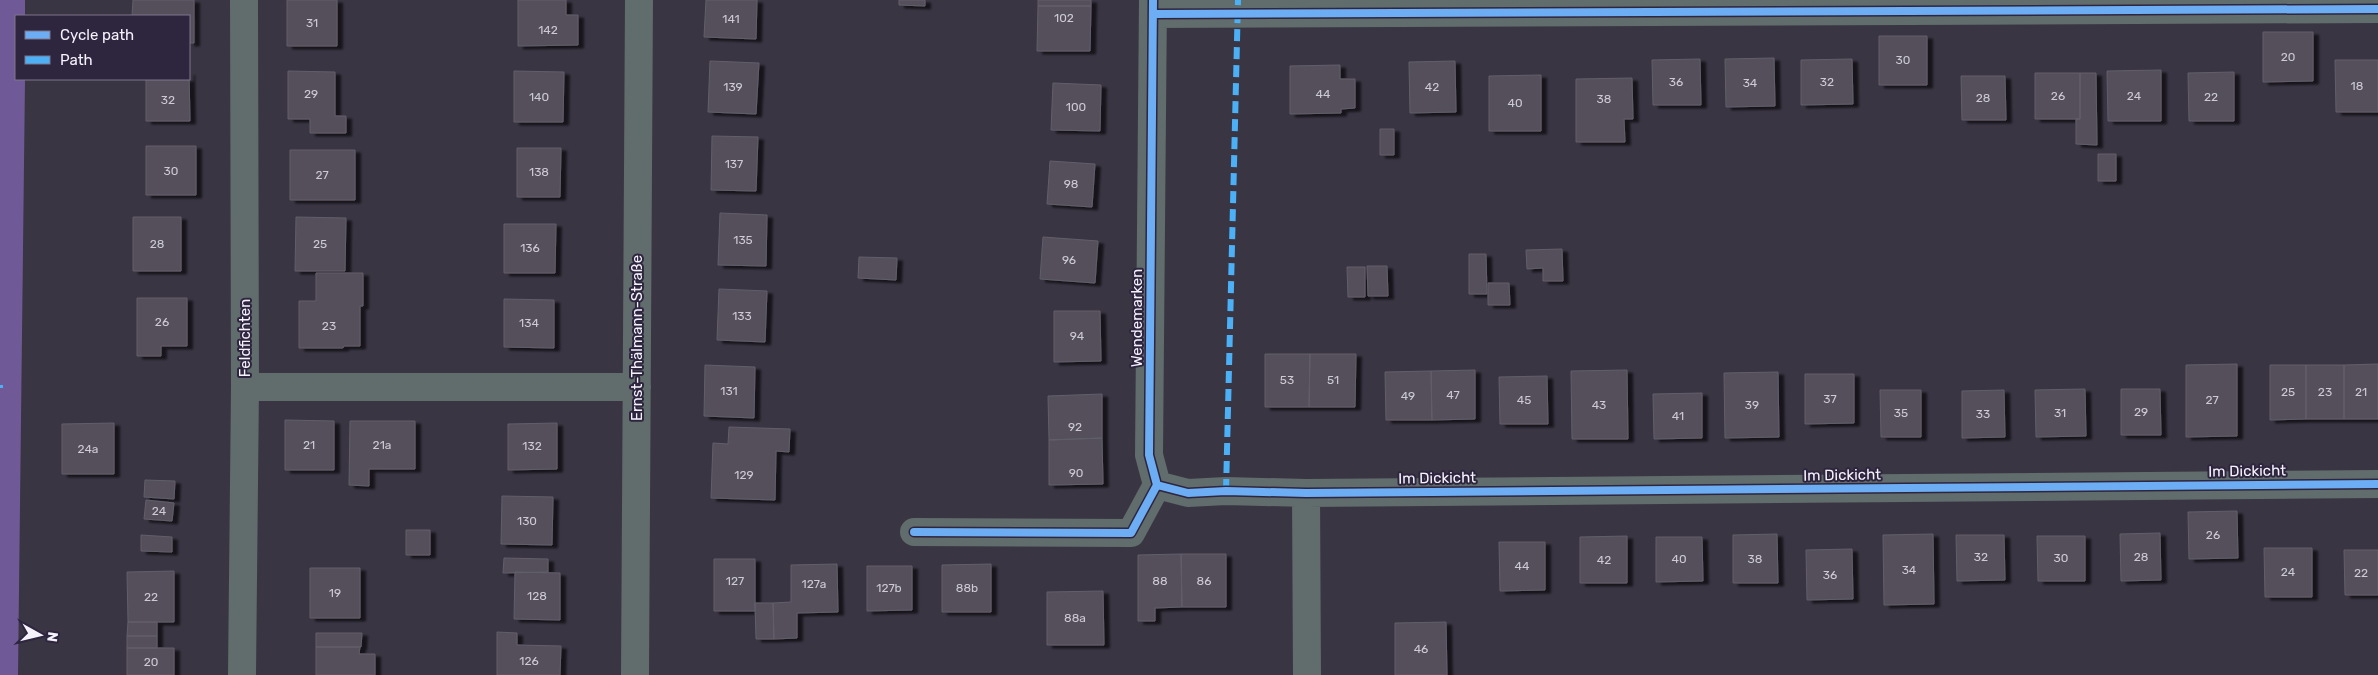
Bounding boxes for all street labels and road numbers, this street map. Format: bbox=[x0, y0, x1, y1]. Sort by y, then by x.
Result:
street label: Ernst-Thälmann-Straße bbox=[628, 255, 646, 421]
street label: Wendemarken bbox=[1128, 269, 1146, 367]
street label: Feldfichten bbox=[236, 299, 254, 377]
street label: Im Dickicht bbox=[2208, 461, 2286, 481]
street label: Im Dickicht bbox=[1803, 465, 1881, 485]
street label: Im Dickicht bbox=[1398, 468, 1476, 488]

